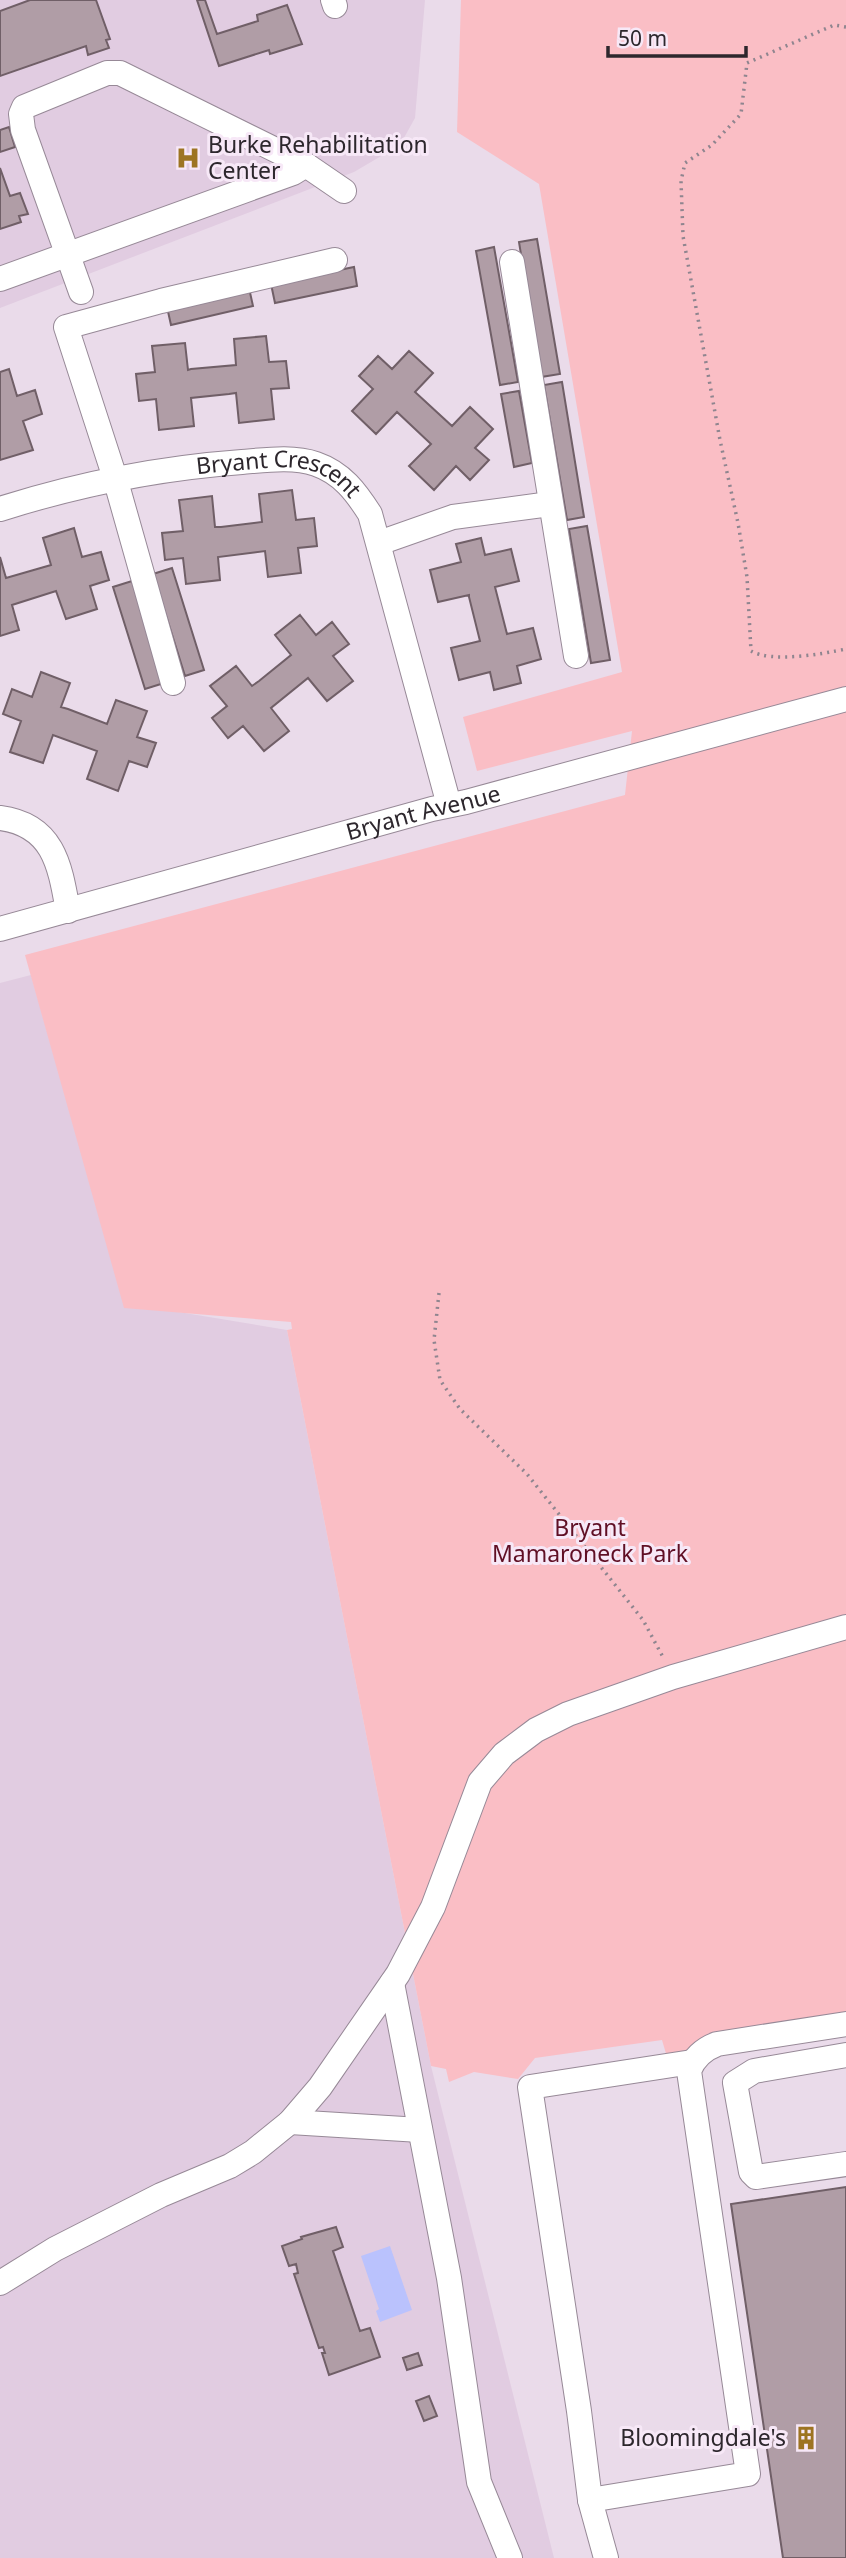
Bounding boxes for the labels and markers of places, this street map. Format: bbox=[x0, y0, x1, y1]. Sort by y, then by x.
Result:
place label: Burke Rehabilitation Center bbox=[208, 128, 428, 186]
hospital icon: Burke Rehabilitation Center bbox=[174, 144, 202, 172]
place label: Bloomingdale's bbox=[620, 2421, 786, 2453]
building icon: Bloomingdale's bbox=[792, 2424, 820, 2452]

